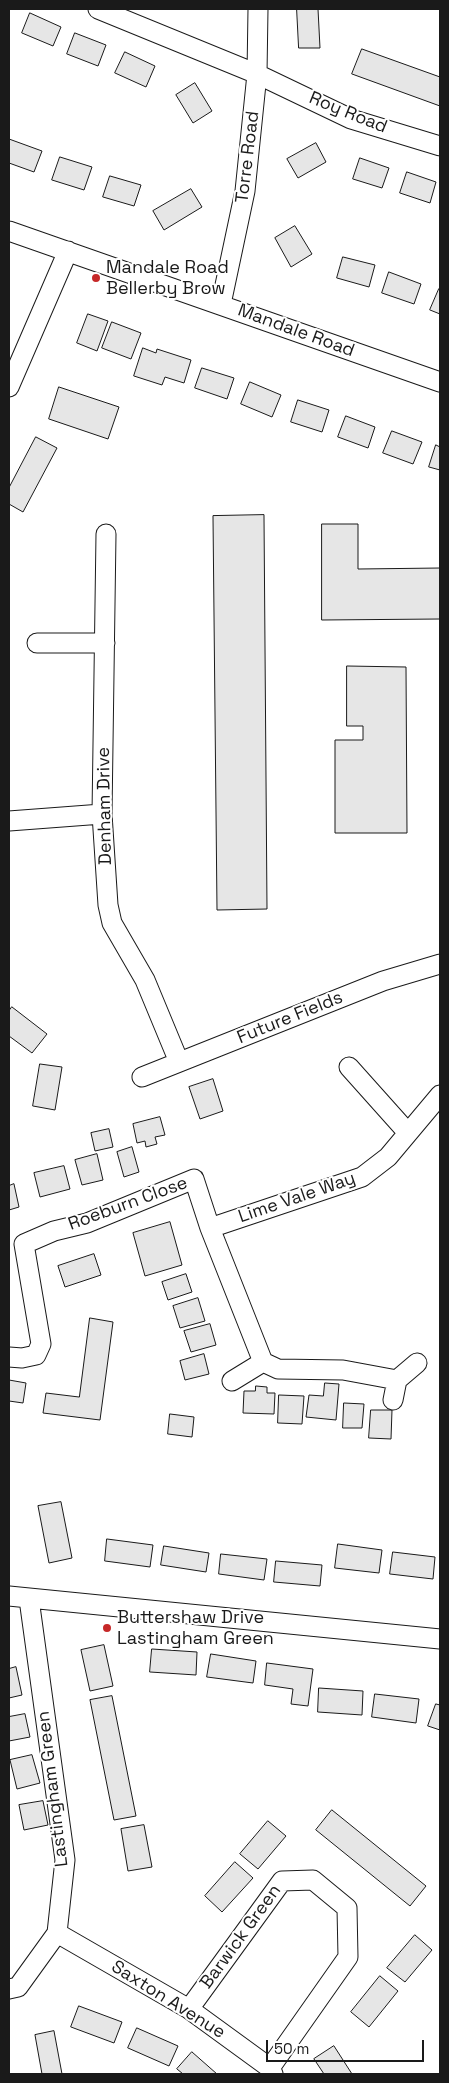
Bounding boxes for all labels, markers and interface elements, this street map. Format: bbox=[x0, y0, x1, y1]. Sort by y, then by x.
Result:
street label: Roy Road bbox=[306, 88, 390, 138]
street label: Torre Road bbox=[232, 110, 264, 204]
place label: Mandale Road Bellerby Brow bbox=[106, 257, 229, 300]
marker: Mandale Road Bellerby Brow bbox=[90, 272, 102, 284]
street label: Mandale Road bbox=[235, 300, 357, 362]
street label: Denham Drive bbox=[93, 747, 117, 865]
street label: Future Fields bbox=[234, 987, 346, 1049]
street label: Lime Vale Way bbox=[236, 1168, 358, 1228]
street label: Roeburn Close bbox=[65, 1172, 191, 1236]
place label: Buttershaw Drive Lastingham Green bbox=[117, 1607, 274, 1650]
marker: Buttershaw Drive Lastingham Green bbox=[101, 1622, 113, 1634]
street label: Lastingham Green bbox=[33, 1710, 73, 1868]
street label: Barwick Green bbox=[196, 1881, 286, 1993]
street label: Saxton Avenue bbox=[107, 1956, 229, 2044]
scale bar bbox=[269, 2030, 426, 2062]
text: 50 m bbox=[274, 2039, 309, 2058]

